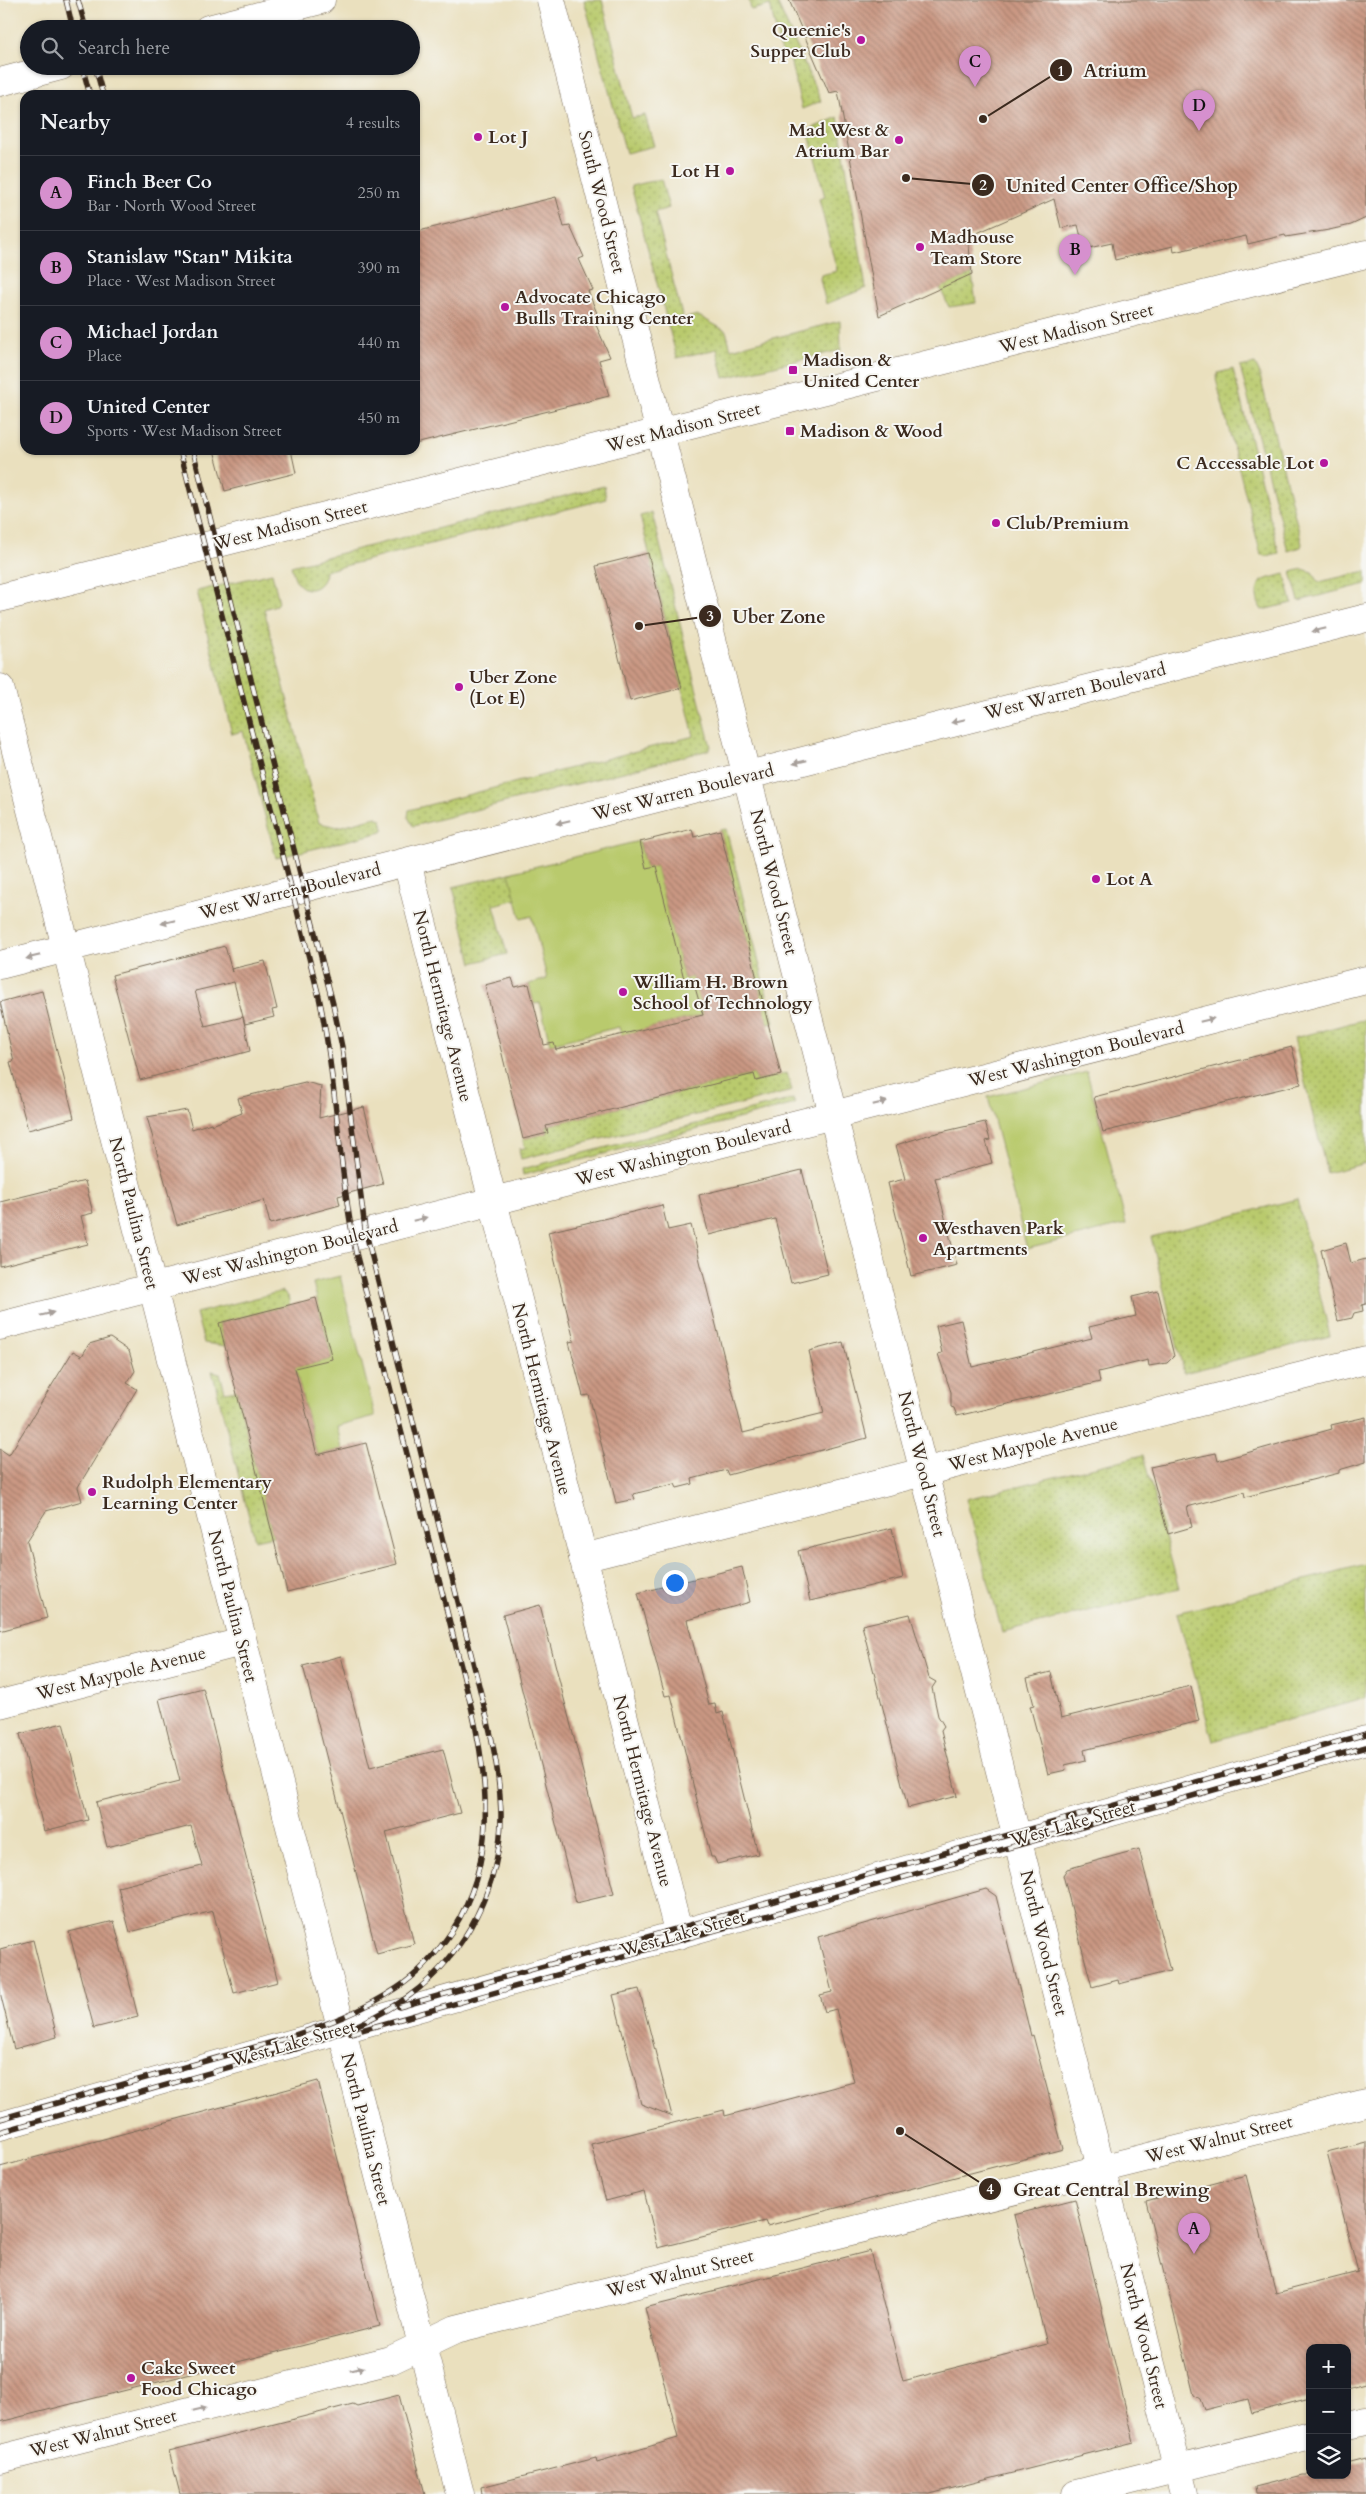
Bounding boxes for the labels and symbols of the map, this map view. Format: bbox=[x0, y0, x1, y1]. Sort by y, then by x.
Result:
place label: Queenie's Supper Club bbox=[751, 18, 851, 64]
marker: Queenie's Supper Club bbox=[855, 34, 867, 46]
pin: C bbox=[959, 46, 991, 87]
callout: Atrium bbox=[1049, 53, 1157, 87]
text: Atrium bbox=[1083, 58, 1147, 84]
text: 1 bbox=[1057, 61, 1065, 81]
pin: D bbox=[1183, 90, 1215, 131]
place label: Mad West & Atrium Bar bbox=[789, 118, 890, 164]
place label: Lot J bbox=[488, 125, 528, 150]
street label: South Wood Street bbox=[572, 128, 631, 276]
marker: Lot J bbox=[472, 131, 484, 143]
marker: Mad West & Atrium Bar bbox=[893, 134, 905, 146]
place label: Lot H bbox=[671, 159, 720, 184]
marker: Lot H bbox=[724, 165, 736, 177]
callout: United Center Office/Shop bbox=[971, 168, 1248, 202]
text: United Center Office/Shop bbox=[1006, 173, 1238, 199]
text: 2 bbox=[979, 175, 987, 195]
place label: Madhouse Team Store bbox=[930, 225, 1022, 271]
pin: B bbox=[1059, 234, 1091, 275]
marker: Madhouse Team Store bbox=[914, 241, 926, 253]
place label: Advocate Chicago Bulls Training Center bbox=[515, 285, 694, 331]
street label: West Madison Street bbox=[995, 297, 1156, 360]
marker: Advocate Chicago Bulls Training Center bbox=[499, 301, 511, 313]
place label: Madison & United Center bbox=[803, 348, 920, 394]
marker: Madison & United Center bbox=[787, 364, 799, 376]
street label: West Madison Street bbox=[602, 396, 763, 459]
place label: Madison & Wood bbox=[800, 419, 944, 444]
marker: Madison & Wood bbox=[784, 425, 796, 437]
place label: C Accessable Lot bbox=[1176, 451, 1315, 476]
marker: C Accessable Lot bbox=[1318, 457, 1330, 469]
street label: West Madison Street bbox=[209, 494, 370, 557]
place label: Club/Premium bbox=[1006, 511, 1129, 536]
marker: Club/Premium bbox=[990, 517, 1002, 529]
callout: Uber Zone bbox=[697, 599, 836, 633]
text: Uber Zone bbox=[732, 604, 826, 630]
text: 3 bbox=[706, 606, 714, 626]
one-way arrow bbox=[1311, 626, 1326, 634]
street label: West Warren Boulevard bbox=[981, 657, 1169, 726]
place label: Uber Zone (Lot E) bbox=[469, 665, 557, 711]
marker: Uber Zone (Lot E) bbox=[453, 681, 465, 693]
one-way arrow bbox=[950, 718, 965, 726]
street label: West Warren Boulevard bbox=[589, 758, 777, 827]
one-way arrow bbox=[793, 758, 808, 766]
street label: North Wood Street bbox=[743, 807, 804, 958]
one-way arrow bbox=[556, 818, 571, 826]
street label: West Warren Boulevard bbox=[196, 857, 384, 926]
place label: Lot A bbox=[1106, 867, 1153, 892]
marker: Lot A bbox=[1090, 873, 1102, 885]
street label: North Hermitage Avenue bbox=[407, 907, 478, 1105]
one-way arrow bbox=[161, 918, 176, 926]
one-way arrow bbox=[26, 953, 41, 961]
place label: William H. Brown School of Technology bbox=[632, 970, 813, 1016]
marker: William H. Brown School of Technology bbox=[617, 986, 629, 998]
street label: West Washington Boulevard bbox=[965, 1015, 1187, 1094]
one-way arrow bbox=[1200, 1016, 1215, 1024]
one-way arrow bbox=[873, 1099, 888, 1107]
street label: West Washington Boulevard bbox=[572, 1114, 794, 1193]
street label: North Paulina Street bbox=[102, 1134, 165, 1292]
street label: West Washington Boulevard bbox=[179, 1213, 401, 1292]
one-way arrow bbox=[413, 1215, 428, 1223]
place label: Westhaven Park Apartments bbox=[932, 1216, 1065, 1262]
marker: Westhaven Park Apartments bbox=[917, 1232, 929, 1244]
street label: North Hermitage Avenue bbox=[506, 1300, 577, 1498]
one-way arrow bbox=[40, 1309, 55, 1317]
street label: North Wood Street bbox=[891, 1389, 952, 1540]
street label: West Maypole Avenue bbox=[945, 1411, 1121, 1478]
place label: Rudolph Elementary Learning Center bbox=[102, 1470, 273, 1516]
marker: Rudolph Elementary Learning Center bbox=[86, 1486, 98, 1498]
street label: North Paulina Street bbox=[201, 1527, 264, 1685]
your location bbox=[662, 1570, 688, 1596]
street label: West Maypole Avenue bbox=[33, 1640, 209, 1707]
street label: North Hermitage Avenue bbox=[607, 1692, 678, 1890]
street label: West Lake Street bbox=[1007, 1794, 1139, 1854]
street label: North Wood Street bbox=[1013, 1868, 1074, 2019]
street label: West Lake Street bbox=[617, 1904, 749, 1964]
street label: West Lake Street bbox=[227, 2014, 359, 2074]
street label: North Paulina Street bbox=[334, 2050, 397, 2208]
street label: West Walnut Street bbox=[1142, 2109, 1296, 2170]
callout: Great Central Brewing bbox=[978, 2172, 1219, 2206]
text: Great Central Brewing bbox=[1013, 2177, 1210, 2203]
text: 4 bbox=[986, 2179, 994, 2199]
pin: A bbox=[1178, 2213, 1210, 2254]
street label: West Walnut Street bbox=[603, 2243, 757, 2304]
street label: North Wood Street bbox=[1113, 2261, 1174, 2412]
place label: Cake Sweet Food Chicago bbox=[141, 2356, 257, 2402]
one-way arrow bbox=[350, 2365, 365, 2373]
marker: Cake Sweet Food Chicago bbox=[125, 2372, 137, 2384]
street label: West Walnut Street bbox=[26, 2403, 180, 2464]
one-way arrow bbox=[192, 2405, 207, 2413]

